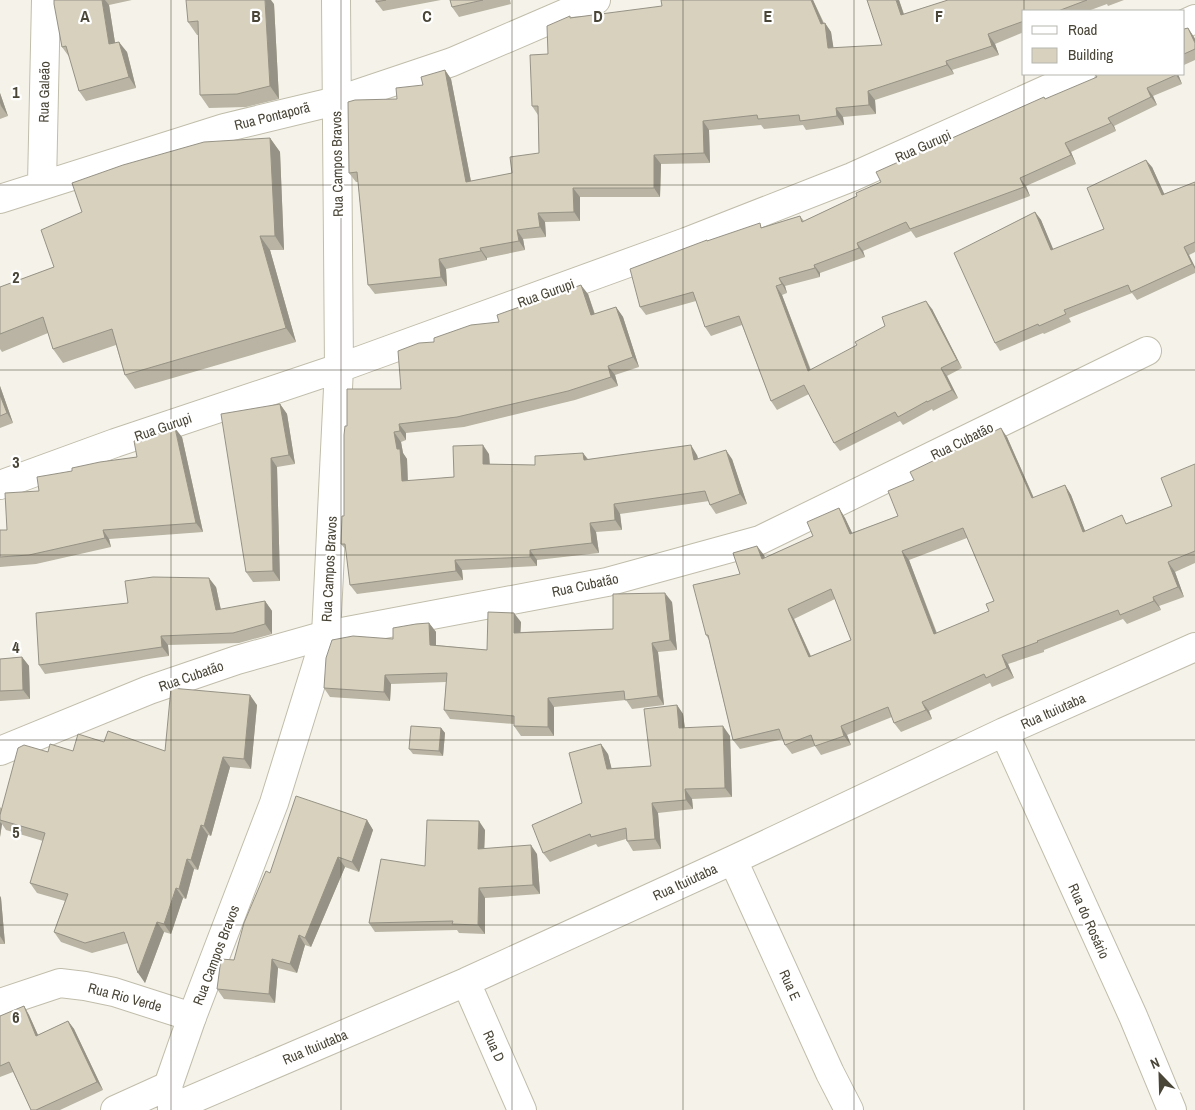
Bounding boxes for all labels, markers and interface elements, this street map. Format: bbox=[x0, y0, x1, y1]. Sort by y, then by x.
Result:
text: A bbox=[80, 5, 90, 27]
text: B bbox=[251, 5, 261, 27]
text: C bbox=[422, 5, 432, 27]
text: D bbox=[593, 5, 603, 27]
text: E bbox=[764, 5, 773, 27]
text: F bbox=[935, 5, 943, 27]
legend bbox=[1022, 10, 1185, 75]
text: Road bbox=[1068, 19, 1097, 40]
text: Building bbox=[1068, 44, 1113, 65]
street label: Rua Galeão bbox=[34, 61, 54, 123]
text: 1 bbox=[12, 81, 20, 103]
street label: Rua Pontaporã bbox=[232, 98, 312, 134]
street label: Rua Campos Bravos bbox=[327, 111, 347, 217]
street label: Rua Gurupi bbox=[892, 126, 954, 166]
text: 2 bbox=[12, 266, 20, 288]
street label: Rua Gurupi bbox=[515, 274, 577, 312]
street label: Rua Gurupi bbox=[132, 409, 194, 445]
street label: Rua Cubatão bbox=[928, 418, 996, 464]
text: 3 bbox=[12, 451, 20, 473]
street label: Rua Campos Bravos bbox=[317, 515, 341, 622]
street label: Rua Cubatão bbox=[550, 569, 620, 601]
text: 4 bbox=[12, 636, 20, 658]
street label: Rua Cubatão bbox=[156, 656, 226, 696]
street label: Rua Ituiutaba bbox=[1018, 689, 1089, 733]
text: 5 bbox=[12, 821, 20, 843]
street label: Rua Ituiutaba bbox=[650, 859, 721, 905]
street label: Rua do Rosário bbox=[1064, 881, 1114, 961]
street label: Rua Campos Bravos bbox=[189, 902, 243, 1008]
street label: Rua E bbox=[775, 967, 805, 1003]
street label: Rua Rio Verde bbox=[86, 979, 164, 1015]
text: 6 bbox=[12, 1006, 20, 1028]
street label: Rua Ituiutaba bbox=[280, 1025, 351, 1069]
street label: Rua D bbox=[479, 1027, 509, 1065]
north arrow bbox=[1135, 1050, 1185, 1100]
text: N bbox=[1148, 1053, 1162, 1073]

